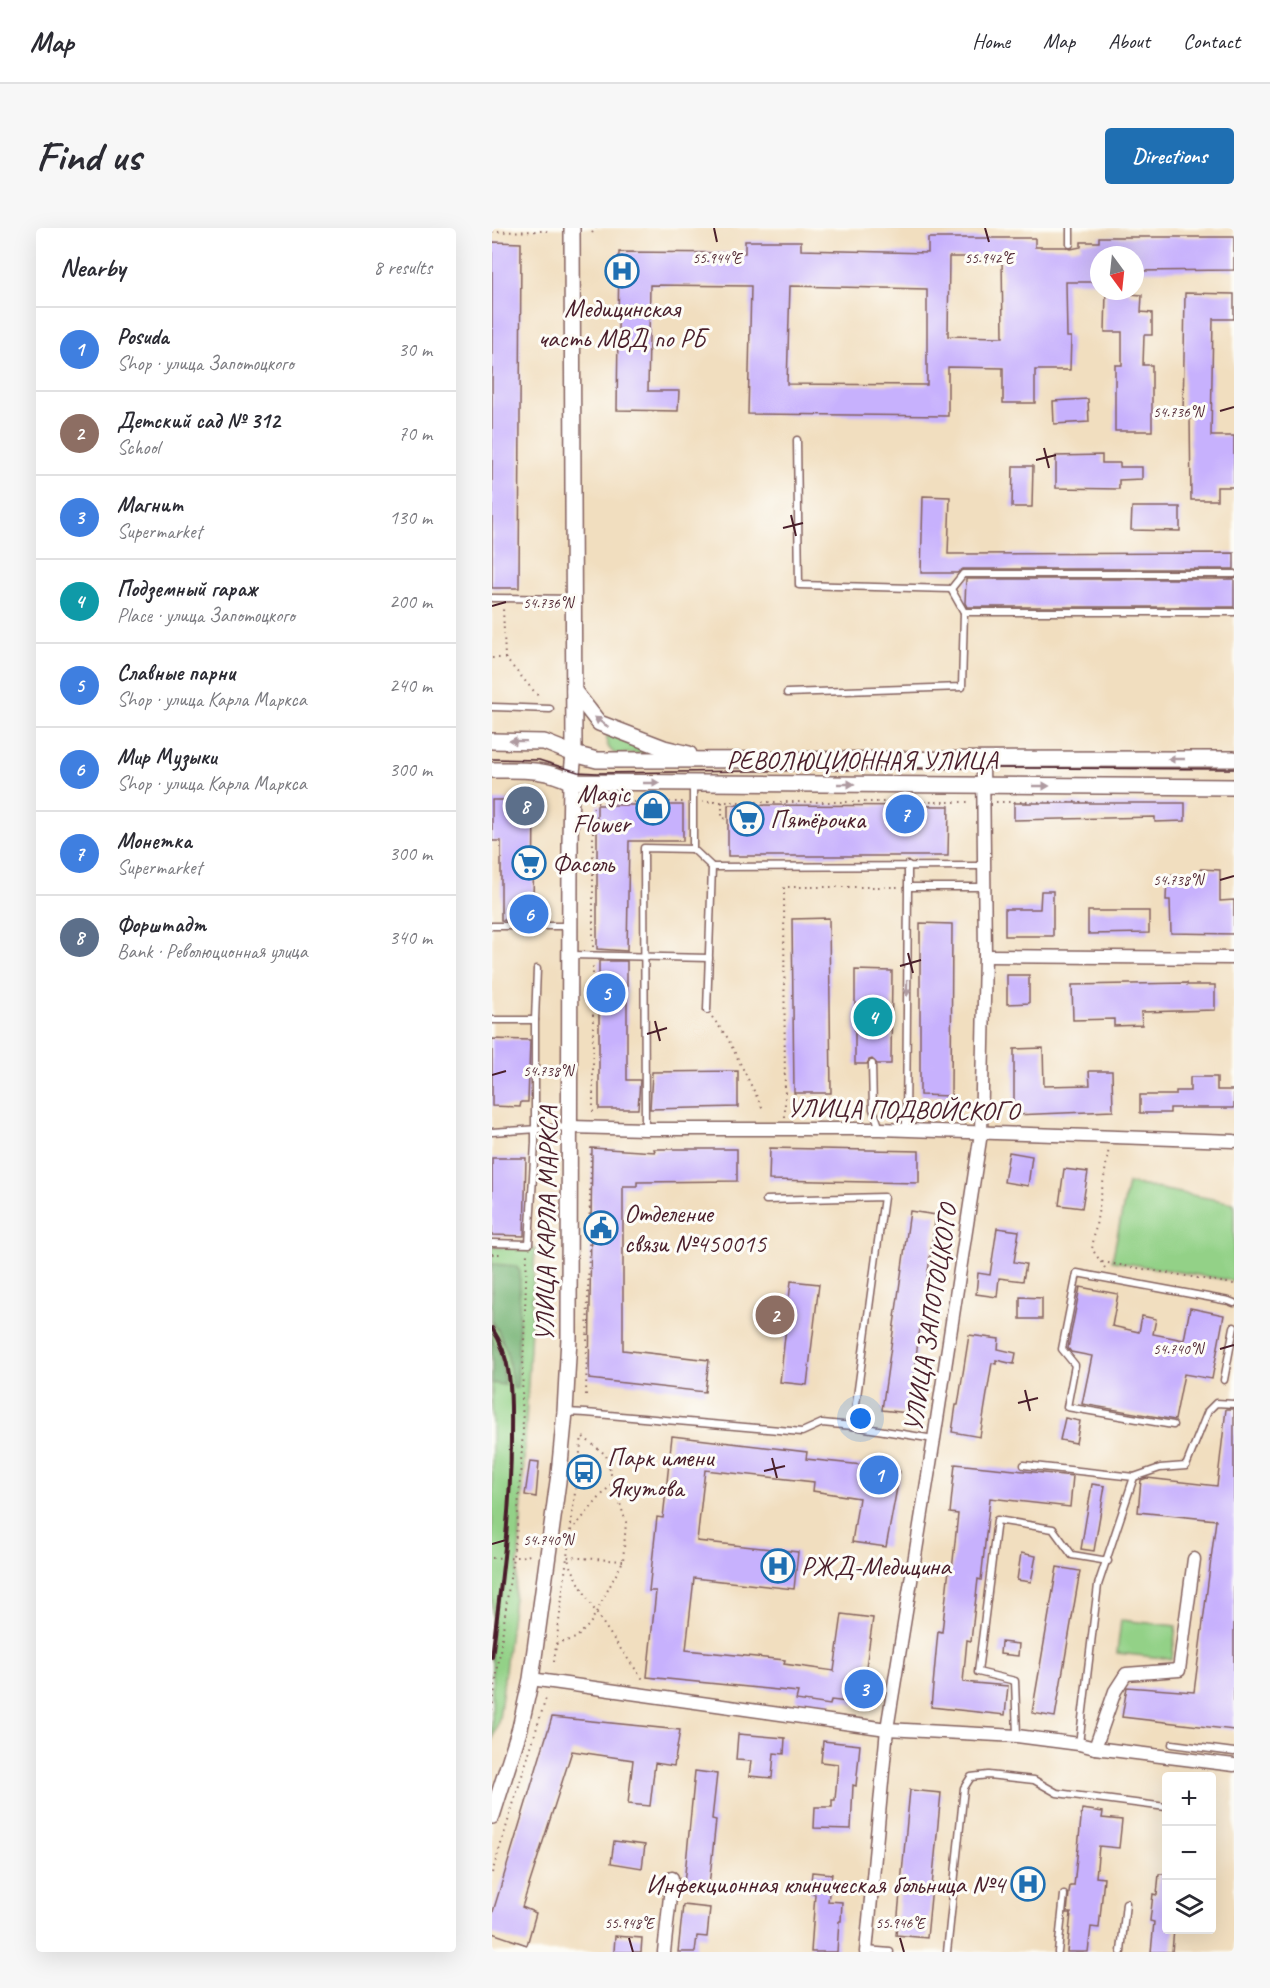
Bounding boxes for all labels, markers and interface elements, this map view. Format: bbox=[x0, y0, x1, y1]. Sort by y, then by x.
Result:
text: Map bbox=[30, 24, 73, 59]
text: Home bbox=[972, 28, 1010, 54]
text: Map bbox=[1043, 28, 1075, 54]
text: About bbox=[1108, 28, 1150, 54]
text: Contact bbox=[1183, 28, 1240, 54]
button: Directions bbox=[1105, 128, 1234, 184]
text: Find us bbox=[36, 130, 141, 183]
north arrow bbox=[1090, 246, 1144, 300]
text: 55.944°E bbox=[693, 249, 744, 268]
text: 55.942°E bbox=[965, 249, 1016, 268]
text: Nearby bbox=[60, 251, 125, 284]
hospital icon: Медицинская часть МВД по РБ bbox=[604, 253, 640, 289]
text: 8 results bbox=[373, 255, 432, 280]
place label: Медицинская часть МВД по РБ bbox=[538, 292, 710, 355]
text: Posuda bbox=[117, 323, 169, 351]
text: 1 bbox=[75, 337, 84, 362]
text: 30 m bbox=[398, 337, 432, 362]
text: Shop · улица Запотоцкого bbox=[117, 351, 294, 376]
text: 54.736°N bbox=[1153, 403, 1206, 422]
text: Детский сад № 312 bbox=[117, 407, 280, 435]
text: 2 bbox=[75, 421, 84, 446]
text: 70 m bbox=[398, 421, 432, 446]
text: School bbox=[117, 435, 160, 460]
text: Магнит bbox=[117, 491, 183, 519]
text: 3 bbox=[75, 505, 84, 530]
text: 130 m bbox=[389, 505, 432, 530]
text: Supermarket bbox=[117, 519, 202, 544]
text: Подземный гараж bbox=[117, 575, 257, 603]
text: 4 bbox=[75, 589, 84, 614]
text: 200 m bbox=[389, 589, 432, 614]
text: 54.736°N bbox=[523, 594, 576, 613]
text: Place · улица Запотоцкого bbox=[117, 603, 295, 628]
text: Славные парни bbox=[117, 659, 235, 687]
text: 5 bbox=[75, 673, 84, 698]
text: 240 m bbox=[389, 673, 432, 698]
text: Shop · улица Карла Маркса bbox=[117, 687, 306, 712]
one-way arrow bbox=[594, 716, 610, 728]
one-way arrow bbox=[509, 736, 528, 746]
text: Мир Музыки bbox=[117, 743, 217, 771]
street label: РЕВОЛЮЦИОННАЯ УЛИЦА bbox=[727, 744, 999, 777]
one-way arrow bbox=[1166, 754, 1185, 764]
text: 6 bbox=[75, 757, 84, 782]
text: 300 m bbox=[389, 757, 432, 782]
text: Shop · улица Карла Маркса bbox=[117, 771, 306, 796]
place label: Magic Flower bbox=[573, 777, 633, 840]
one-way arrow bbox=[641, 778, 660, 788]
one-way arrow bbox=[836, 779, 855, 789]
one-way arrow bbox=[1031, 781, 1050, 791]
pin: 8 bbox=[506, 784, 544, 828]
shop icon: Magic Flower bbox=[635, 790, 671, 826]
pin: 7 bbox=[886, 792, 924, 836]
supermarket icon: Пятёрочка bbox=[729, 801, 765, 837]
place label: Пятёрочка bbox=[770, 803, 867, 836]
text: Монетка bbox=[117, 827, 192, 855]
text: 7 bbox=[75, 841, 84, 866]
text: 300 m bbox=[389, 841, 432, 866]
supermarket icon: Фасоль bbox=[511, 845, 547, 881]
place label: Фасоль bbox=[552, 847, 616, 880]
text: Supermarket bbox=[117, 855, 202, 880]
text: 54.738°N bbox=[1153, 871, 1206, 890]
pin: 6 bbox=[510, 892, 549, 936]
text: Форштадт bbox=[117, 911, 206, 939]
text: 8 bbox=[75, 925, 84, 950]
text: 340 m bbox=[389, 925, 432, 950]
text: Bank · Революционная улица bbox=[117, 939, 307, 964]
pin: 5 bbox=[586, 970, 626, 1016]
one-way arrow bbox=[902, 978, 912, 997]
pin: 4 bbox=[854, 994, 892, 1040]
text: 54.738°N bbox=[523, 1062, 576, 1081]
street label: УЛИЦА ПОДВОЙСКОГО bbox=[787, 1091, 1022, 1128]
street label: УЛИЦА КАРЛА МАРКСА bbox=[528, 1104, 565, 1342]
place label: Отделение связи №450015 bbox=[624, 1197, 767, 1260]
street label: УЛИЦА ЗАПОТОЦКОГО bbox=[896, 1199, 965, 1434]
public building icon: Отделение связи №450015 bbox=[583, 1210, 619, 1246]
pin: 2 bbox=[756, 1292, 794, 1338]
text: 54.740°N bbox=[1153, 1340, 1206, 1359]
your location bbox=[846, 1404, 875, 1433]
place label: Парк имени Якутова bbox=[607, 1441, 715, 1504]
pin: 1 bbox=[860, 1452, 898, 1498]
bus stop icon: Парк имени Якутова bbox=[566, 1454, 602, 1490]
text: 54.740°N bbox=[523, 1531, 576, 1550]
hospital icon: РЖД-Медицина bbox=[760, 1548, 796, 1584]
place label: РЖД-Медицина bbox=[801, 1550, 952, 1583]
pin: 3 bbox=[844, 1666, 884, 1712]
map controls bbox=[1162, 1772, 1216, 1934]
button: + bbox=[1162, 1772, 1216, 1826]
button: − bbox=[1162, 1826, 1216, 1880]
hospital icon: Инфекционная клиническая больница №4 bbox=[1010, 1866, 1046, 1902]
place label: Инфекционная клиническая больница №4 bbox=[646, 1868, 1007, 1901]
button: layers bbox=[1162, 1880, 1216, 1934]
text: 55.948°E bbox=[605, 1914, 656, 1933]
text: 55.946°E bbox=[876, 1914, 927, 1933]

